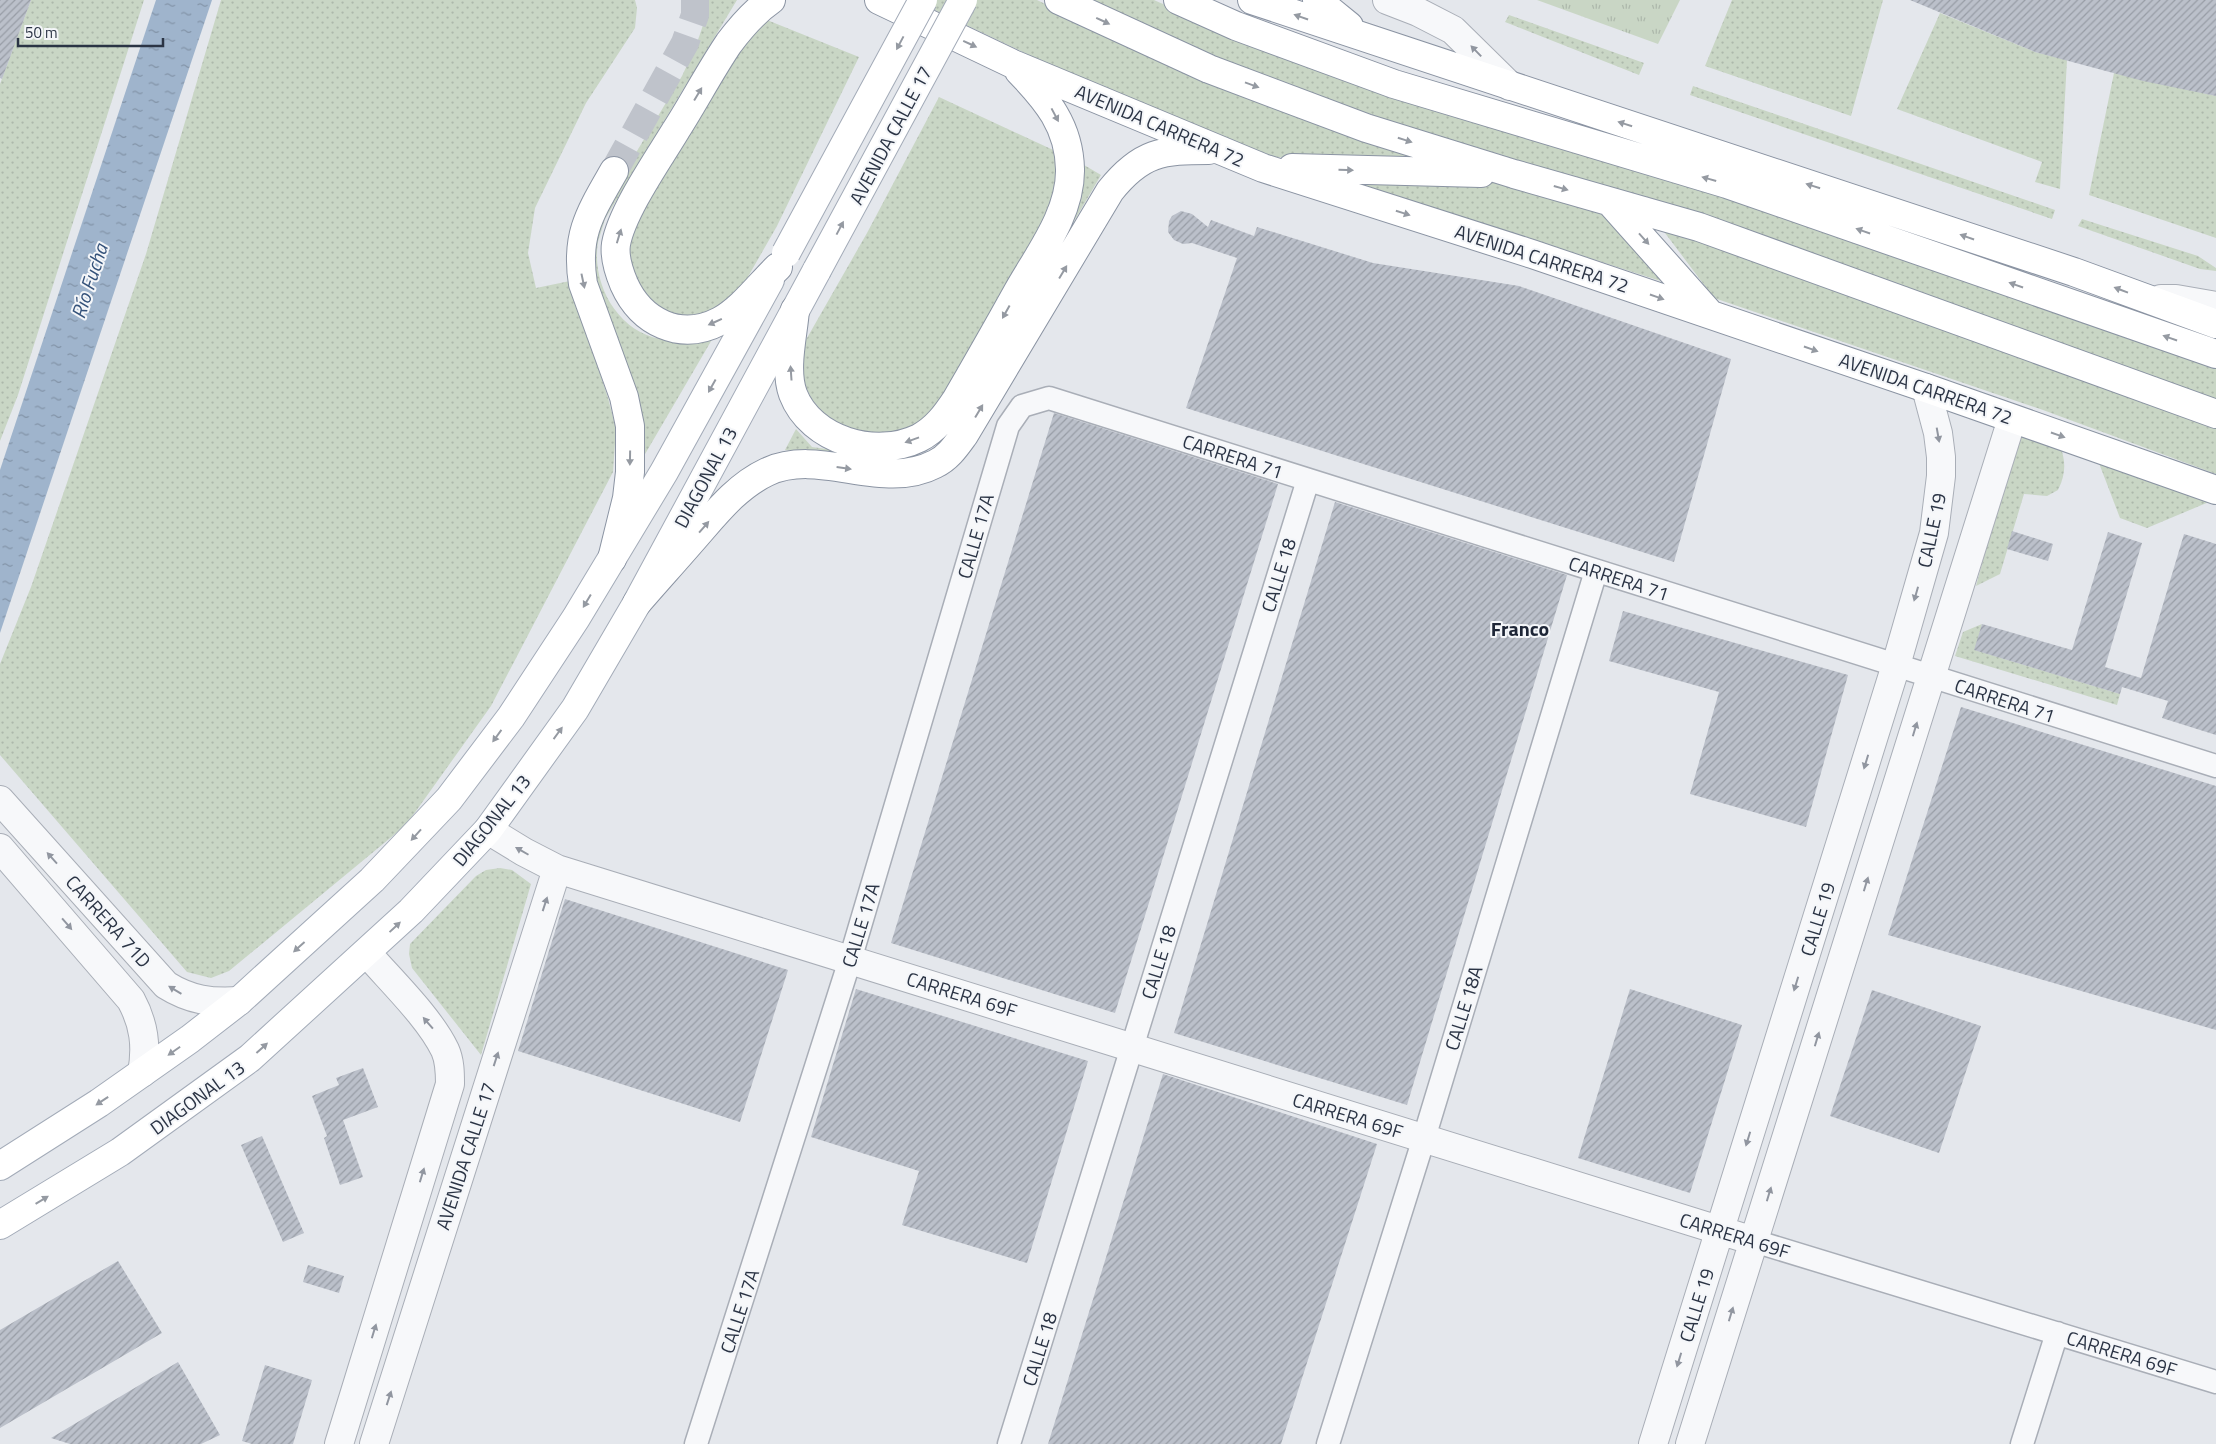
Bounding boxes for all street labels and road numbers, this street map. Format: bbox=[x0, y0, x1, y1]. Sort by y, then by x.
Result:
street label: AVENIDA CALLE 17 bbox=[841, 61, 939, 209]
street label: AVENIDA CARRERA 72 bbox=[1071, 76, 1249, 174]
street label: AVENIDA CARRERA 72 bbox=[1451, 216, 1633, 300]
street label: AVENIDA CARRERA 72 bbox=[1836, 345, 2016, 431]
street label: DIAGONAL 13 bbox=[666, 421, 744, 533]
street label: CARRERA 71 bbox=[1179, 426, 1287, 486]
street label: CALLE 17A bbox=[949, 490, 1001, 582]
street label: CALLE 19 bbox=[1909, 490, 1953, 570]
street label: CALLE 18 bbox=[1253, 534, 1303, 616]
street label: CARRERA 71 bbox=[1565, 548, 1673, 608]
street label: CARRERA 71 bbox=[1951, 670, 2059, 730]
street label: DIAGONAL 13 bbox=[445, 768, 537, 872]
street label: CARRERA 71D bbox=[59, 868, 159, 974]
street label: CALLE 19 bbox=[1792, 878, 1842, 960]
street label: CALLE 17A bbox=[833, 879, 887, 971]
street label: CALLE 18 bbox=[1133, 921, 1183, 1003]
street label: CALLE 18A bbox=[1436, 962, 1490, 1054]
street label: CARRERA 69F bbox=[903, 963, 1021, 1025]
street label: DIAGONAL 13 bbox=[144, 1053, 250, 1141]
street label: AVENIDA CALLE 17 bbox=[428, 1079, 502, 1233]
street label: CARRERA 69F bbox=[1289, 1084, 1407, 1146]
street label: CARRERA 69F bbox=[1676, 1204, 1794, 1266]
street label: CALLE 19 bbox=[1671, 1264, 1721, 1346]
street label: CALLE 17A bbox=[712, 1265, 766, 1357]
street label: CALLE 18 bbox=[1014, 1308, 1064, 1390]
street label: CARRERA 69F bbox=[2063, 1322, 2181, 1384]

